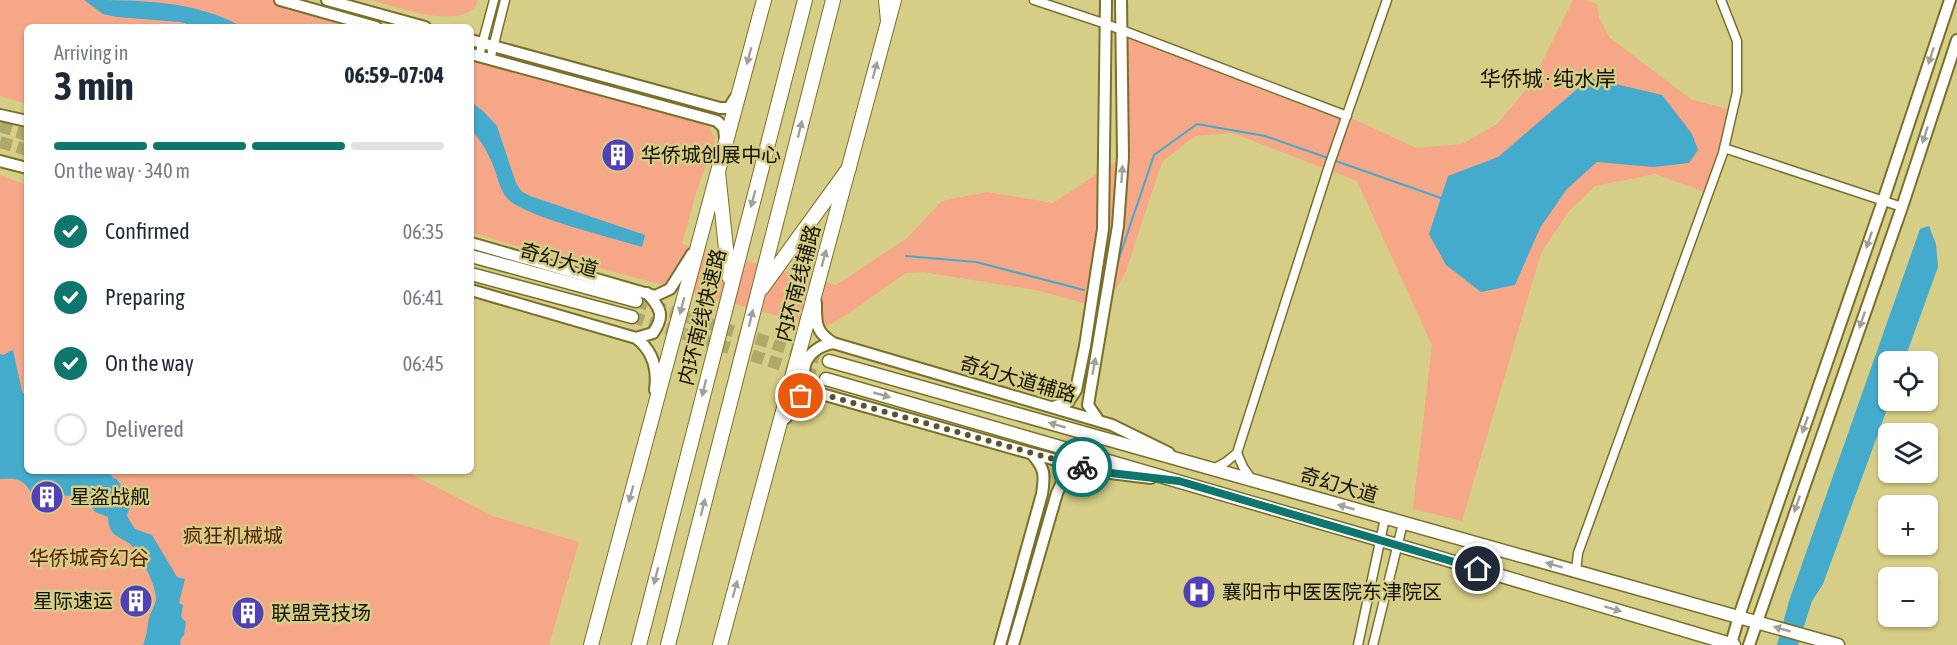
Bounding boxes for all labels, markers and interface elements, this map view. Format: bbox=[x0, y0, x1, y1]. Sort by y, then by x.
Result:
text: Arriving in bbox=[54, 41, 128, 64]
one-way arrow bbox=[743, 47, 753, 66]
one-way arrow bbox=[1926, 47, 1936, 65]
one-way arrow bbox=[871, 61, 880, 79]
text: 06:59–07:04 bbox=[344, 62, 444, 88]
text: 3 min bbox=[54, 64, 134, 108]
district label: 华侨城 · 纯水岸 bbox=[1480, 66, 1616, 90]
one-way arrow bbox=[795, 120, 805, 138]
one-way arrow bbox=[1920, 126, 1930, 144]
building icon: 华侨城创展中心 bbox=[600, 137, 636, 173]
place label: 华侨城创展中心 bbox=[641, 143, 781, 166]
text: On the way · 340 m bbox=[54, 159, 190, 182]
one-way arrow bbox=[1117, 164, 1127, 183]
one-way arrow bbox=[748, 190, 758, 208]
icon: check bbox=[54, 215, 87, 248]
text: Confirmed bbox=[105, 218, 190, 244]
text: 06:35 bbox=[403, 220, 444, 243]
street label: 内环南线辅路 bbox=[771, 222, 824, 344]
one-way arrow bbox=[1864, 231, 1874, 249]
street label: 奇幻大道 bbox=[518, 238, 601, 281]
street label: 内环南线快速路 bbox=[673, 246, 730, 388]
one-way arrow bbox=[820, 249, 830, 267]
icon: check bbox=[54, 281, 87, 314]
text: Preparing bbox=[105, 284, 185, 310]
text: 06:41 bbox=[403, 286, 444, 309]
one-way arrow bbox=[677, 297, 686, 315]
one-way arrow bbox=[747, 309, 757, 327]
one-way arrow bbox=[1856, 311, 1866, 329]
icon: check bbox=[54, 347, 87, 380]
text: On the way bbox=[105, 350, 194, 376]
street label: 奇幻大道辅路 bbox=[957, 351, 1079, 406]
map controls bbox=[1878, 351, 1938, 627]
button: locate bbox=[1878, 351, 1938, 411]
text: 06:45 bbox=[403, 352, 444, 375]
one-way arrow bbox=[1090, 357, 1099, 376]
pin bbox=[775, 370, 826, 421]
one-way arrow bbox=[699, 378, 709, 397]
icon: bag bbox=[784, 379, 817, 412]
one-way arrow bbox=[873, 391, 891, 400]
text: Delivered bbox=[105, 416, 184, 442]
one-way arrow bbox=[1800, 416, 1810, 434]
one-way arrow bbox=[1048, 420, 1066, 429]
button: layers bbox=[1878, 423, 1938, 483]
courier bbox=[1052, 437, 1112, 497]
icon: bike bbox=[1066, 451, 1099, 484]
street label: 奇幻大道 bbox=[1298, 462, 1381, 507]
building icon: 星盗战舰 bbox=[29, 479, 65, 515]
place label: 星盗战舰 bbox=[70, 485, 150, 508]
one-way arrow bbox=[626, 485, 635, 503]
one-way arrow bbox=[1792, 495, 1802, 513]
button: + bbox=[1878, 495, 1938, 555]
one-way arrow bbox=[699, 498, 709, 516]
one-way arrow bbox=[1337, 502, 1355, 511]
park label: 疯狂机械城 bbox=[183, 524, 283, 547]
pin bbox=[1452, 543, 1503, 594]
park label: 华侨城奇幻谷 bbox=[29, 546, 149, 569]
icon: home bbox=[1461, 552, 1494, 585]
one-way arrow bbox=[1545, 560, 1563, 569]
button: − bbox=[1878, 567, 1938, 627]
one-way arrow bbox=[651, 568, 660, 586]
hospital icon: 襄阳市中医医院东津院区 bbox=[1181, 574, 1217, 610]
one-way arrow bbox=[731, 579, 741, 598]
place label: 襄阳市中医医院东津院区 bbox=[1222, 580, 1442, 603]
building icon: 星际速运 bbox=[118, 583, 154, 619]
place label: 星际速运 bbox=[33, 589, 113, 612]
building icon: 联盟竞技场 bbox=[230, 595, 266, 631]
place label: 联盟竞技场 bbox=[271, 601, 371, 624]
one-way arrow bbox=[1604, 605, 1622, 614]
one-way arrow bbox=[1773, 623, 1791, 633]

